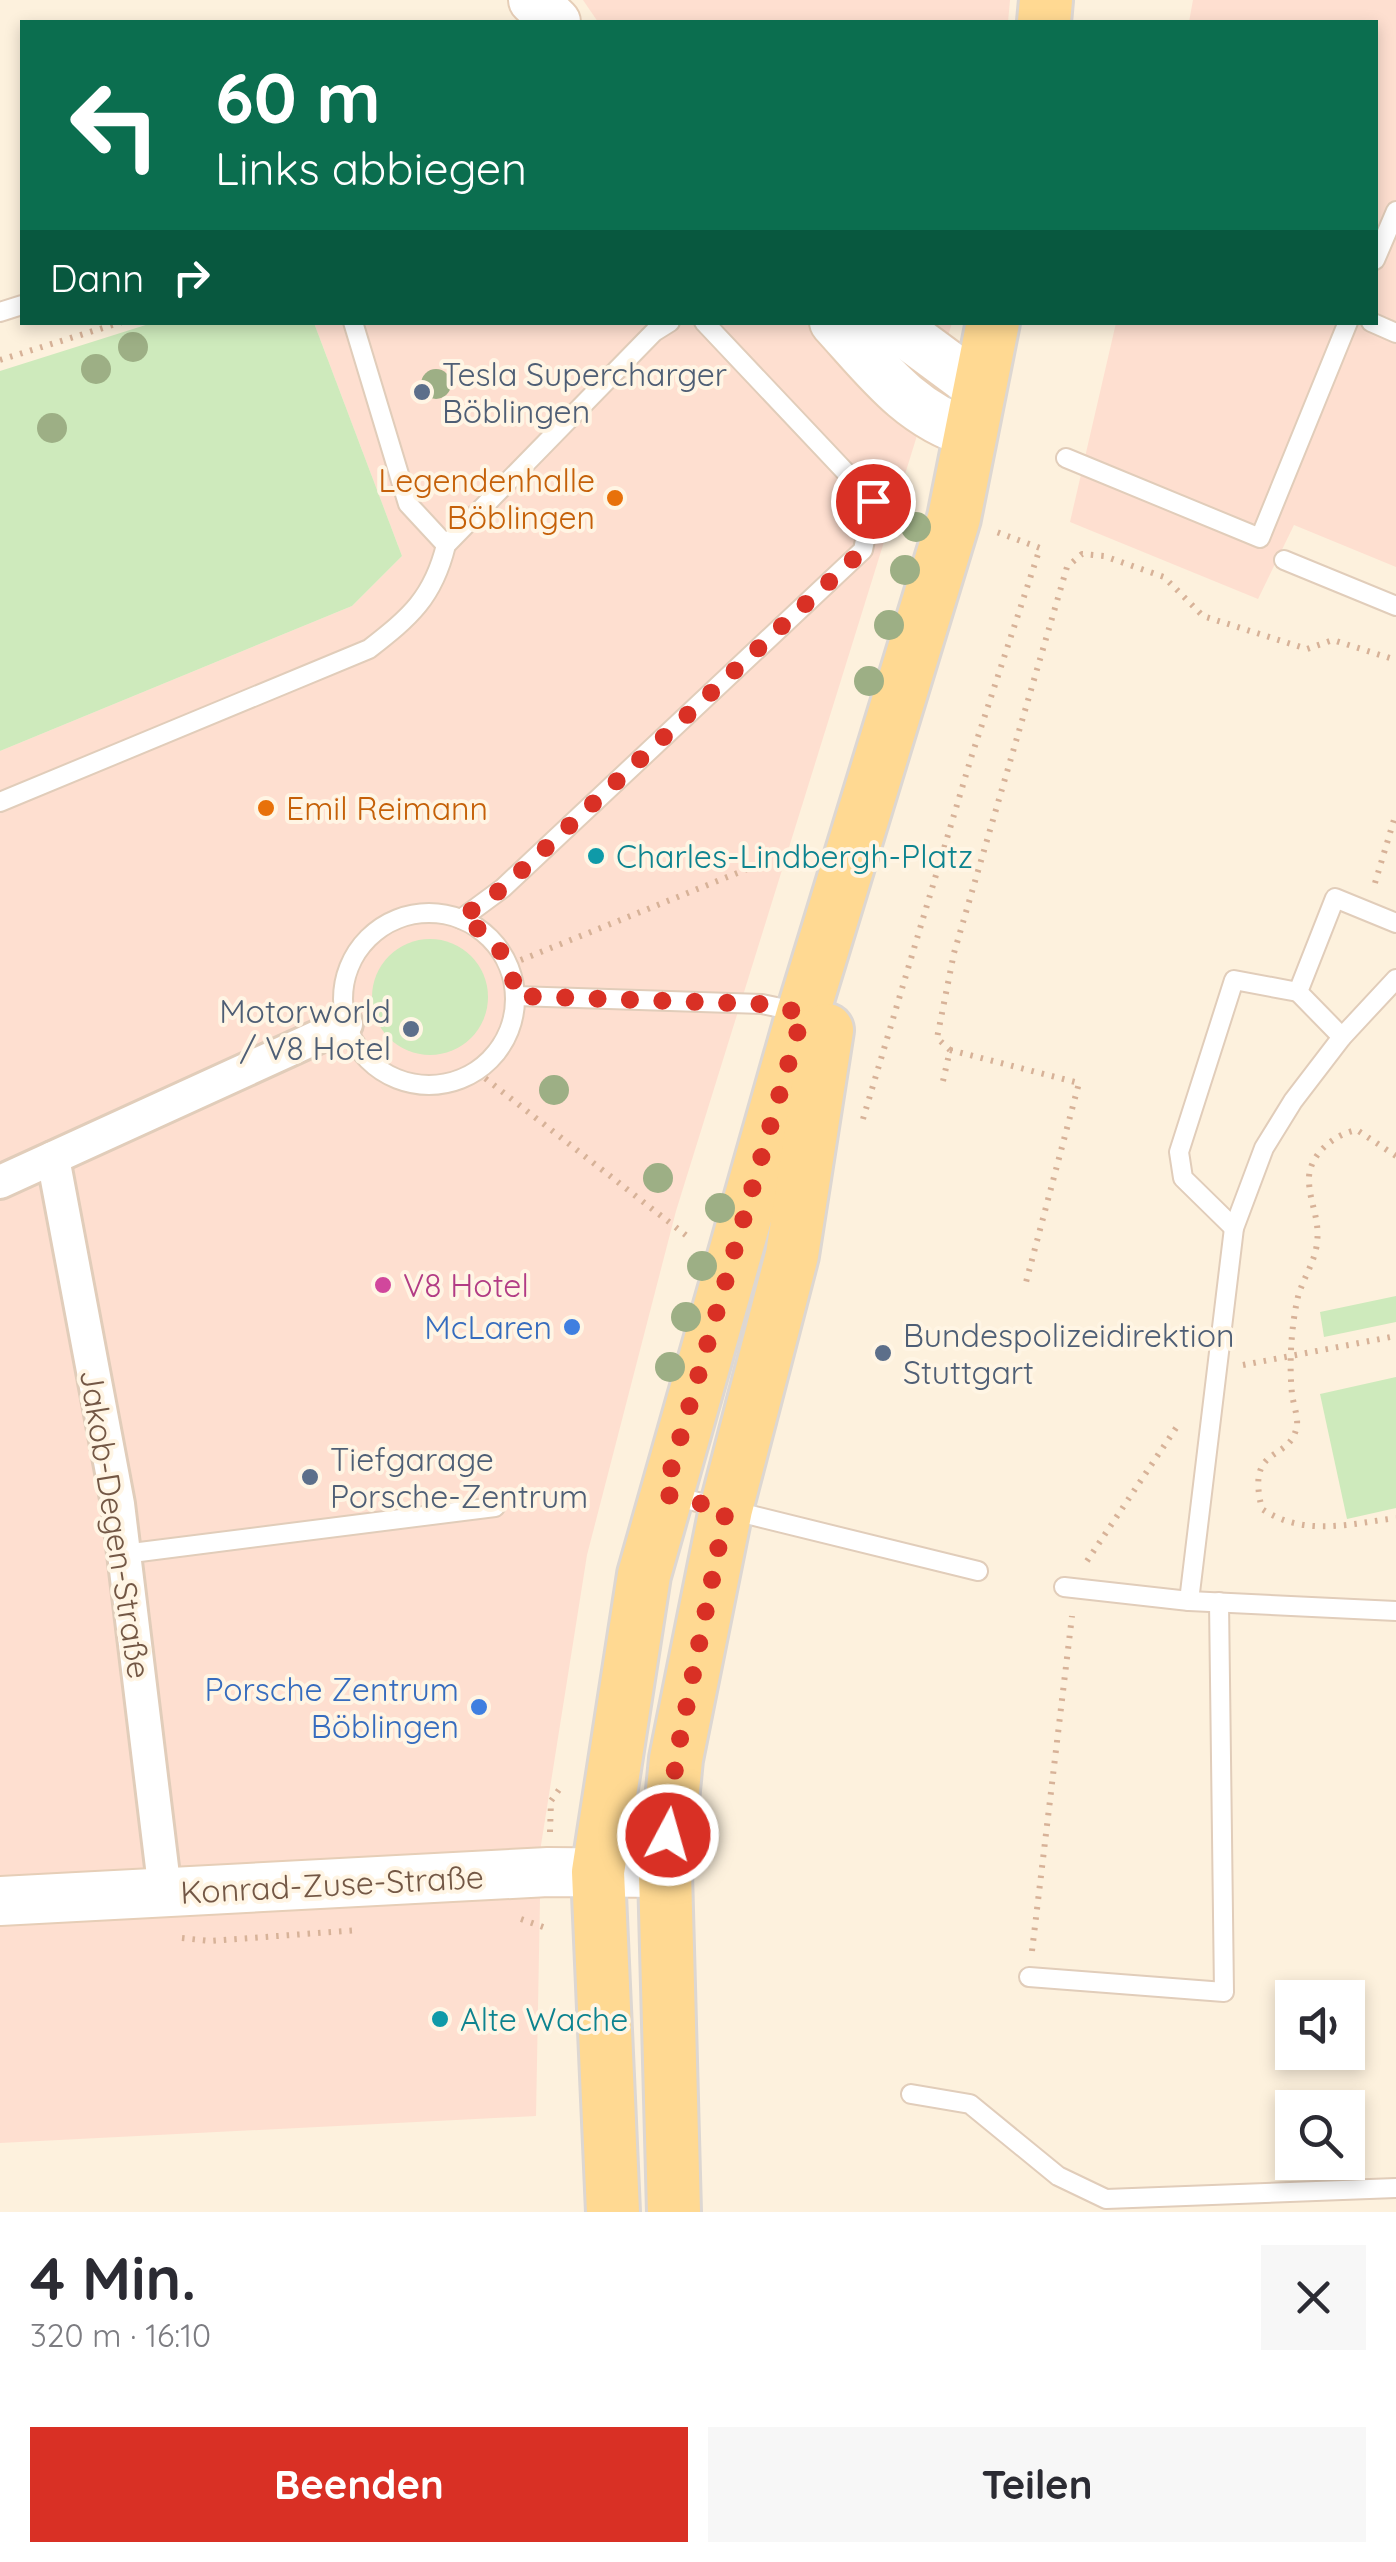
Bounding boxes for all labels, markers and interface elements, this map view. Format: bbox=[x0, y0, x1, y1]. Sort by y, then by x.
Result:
text: 60 m bbox=[215, 53, 381, 141]
icon: left bbox=[50, 60, 180, 190]
text: Links abbiegen bbox=[215, 140, 527, 196]
icon: right bbox=[164, 250, 219, 305]
text: Dann bbox=[50, 254, 144, 302]
place label: Tesla Supercharger Böblingen bbox=[442, 354, 727, 431]
marker: Tesla Supercharger Böblingen bbox=[411, 381, 433, 403]
pin bbox=[831, 459, 916, 544]
place label: Legendenhalle Böblingen bbox=[378, 460, 595, 537]
icon: arrive bbox=[846, 474, 901, 529]
marker: Legendenhalle Böblingen bbox=[604, 487, 626, 509]
place label: Emil Reimann bbox=[286, 788, 488, 828]
marker: Emil Reimann bbox=[255, 797, 277, 819]
place label: Charles-Lindbergh-Platz bbox=[616, 836, 973, 876]
marker: Charles-Lindbergh-Platz bbox=[585, 845, 607, 867]
place label: Motorworld / V8 Hotel bbox=[219, 991, 391, 1068]
marker: Motorworld / V8 Hotel bbox=[400, 1018, 422, 1040]
place label: V8 Hotel bbox=[403, 1265, 529, 1305]
marker: V8 Hotel bbox=[372, 1274, 394, 1296]
place label: McLaren bbox=[424, 1307, 552, 1347]
place label: Bundespolizeidirektion Stuttgart bbox=[903, 1315, 1234, 1392]
marker: McLaren bbox=[561, 1316, 583, 1338]
marker: Bundespolizeidirektion Stuttgart bbox=[872, 1342, 894, 1364]
street label: Jakob-Degen-Straße bbox=[72, 1367, 160, 1681]
place label: Tiefgarage Porsche-Zentrum bbox=[330, 1439, 588, 1516]
marker: Tiefgarage Porsche-Zentrum bbox=[299, 1466, 321, 1488]
place label: Porsche Zentrum Böblingen bbox=[204, 1669, 459, 1746]
marker: Porsche Zentrum Böblingen bbox=[468, 1696, 490, 1718]
position arrow bbox=[616, 1783, 720, 1887]
street label: Konrad-Zuse-Straße bbox=[179, 1856, 485, 1912]
map controls bbox=[1275, 1980, 1365, 2180]
button: sound bbox=[1275, 1980, 1365, 2070]
place label: Alte Wache bbox=[460, 1999, 628, 2039]
marker: Alte Wache bbox=[429, 2008, 451, 2030]
button: search bbox=[1275, 2090, 1365, 2180]
text: 4 Min. bbox=[30, 2240, 196, 2315]
button: close bbox=[1261, 2245, 1366, 2350]
text: 320 m · 16:10 bbox=[30, 2315, 211, 2355]
button: Beenden bbox=[30, 2427, 688, 2542]
button: Teilen bbox=[708, 2427, 1366, 2542]

